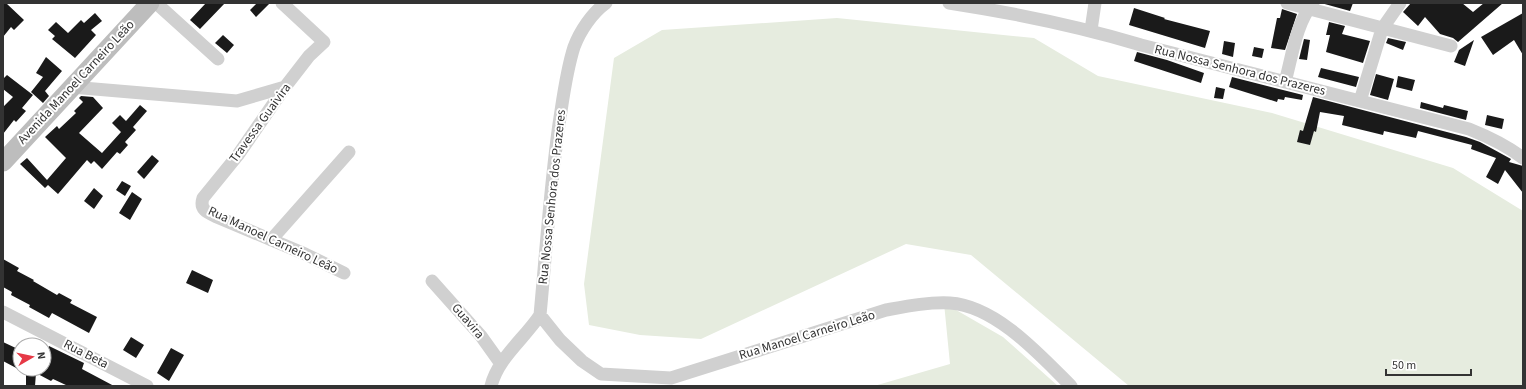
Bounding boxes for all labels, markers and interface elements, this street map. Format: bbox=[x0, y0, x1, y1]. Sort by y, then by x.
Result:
street label: Avenida Manoel Carneiro Leão bbox=[14, 16, 138, 148]
street label: Rua Nossa Senhora dos Prazeres bbox=[1153, 40, 1328, 100]
street label: Travessa Guaivira bbox=[225, 79, 295, 167]
street label: Rua Nossa Senhora dos Prazeres bbox=[534, 108, 570, 285]
street label: Rua Manoel Carneiro Leão bbox=[205, 202, 341, 278]
street label: Guavira bbox=[448, 299, 488, 343]
street label: Rua Manoel Carneiro Leão bbox=[737, 306, 877, 364]
street label: Rua Beta bbox=[60, 335, 112, 373]
north arrow bbox=[12, 337, 52, 377]
text: N bbox=[33, 351, 49, 360]
scale bar bbox=[1386, 351, 1471, 377]
text: 50 m bbox=[1392, 357, 1416, 374]

